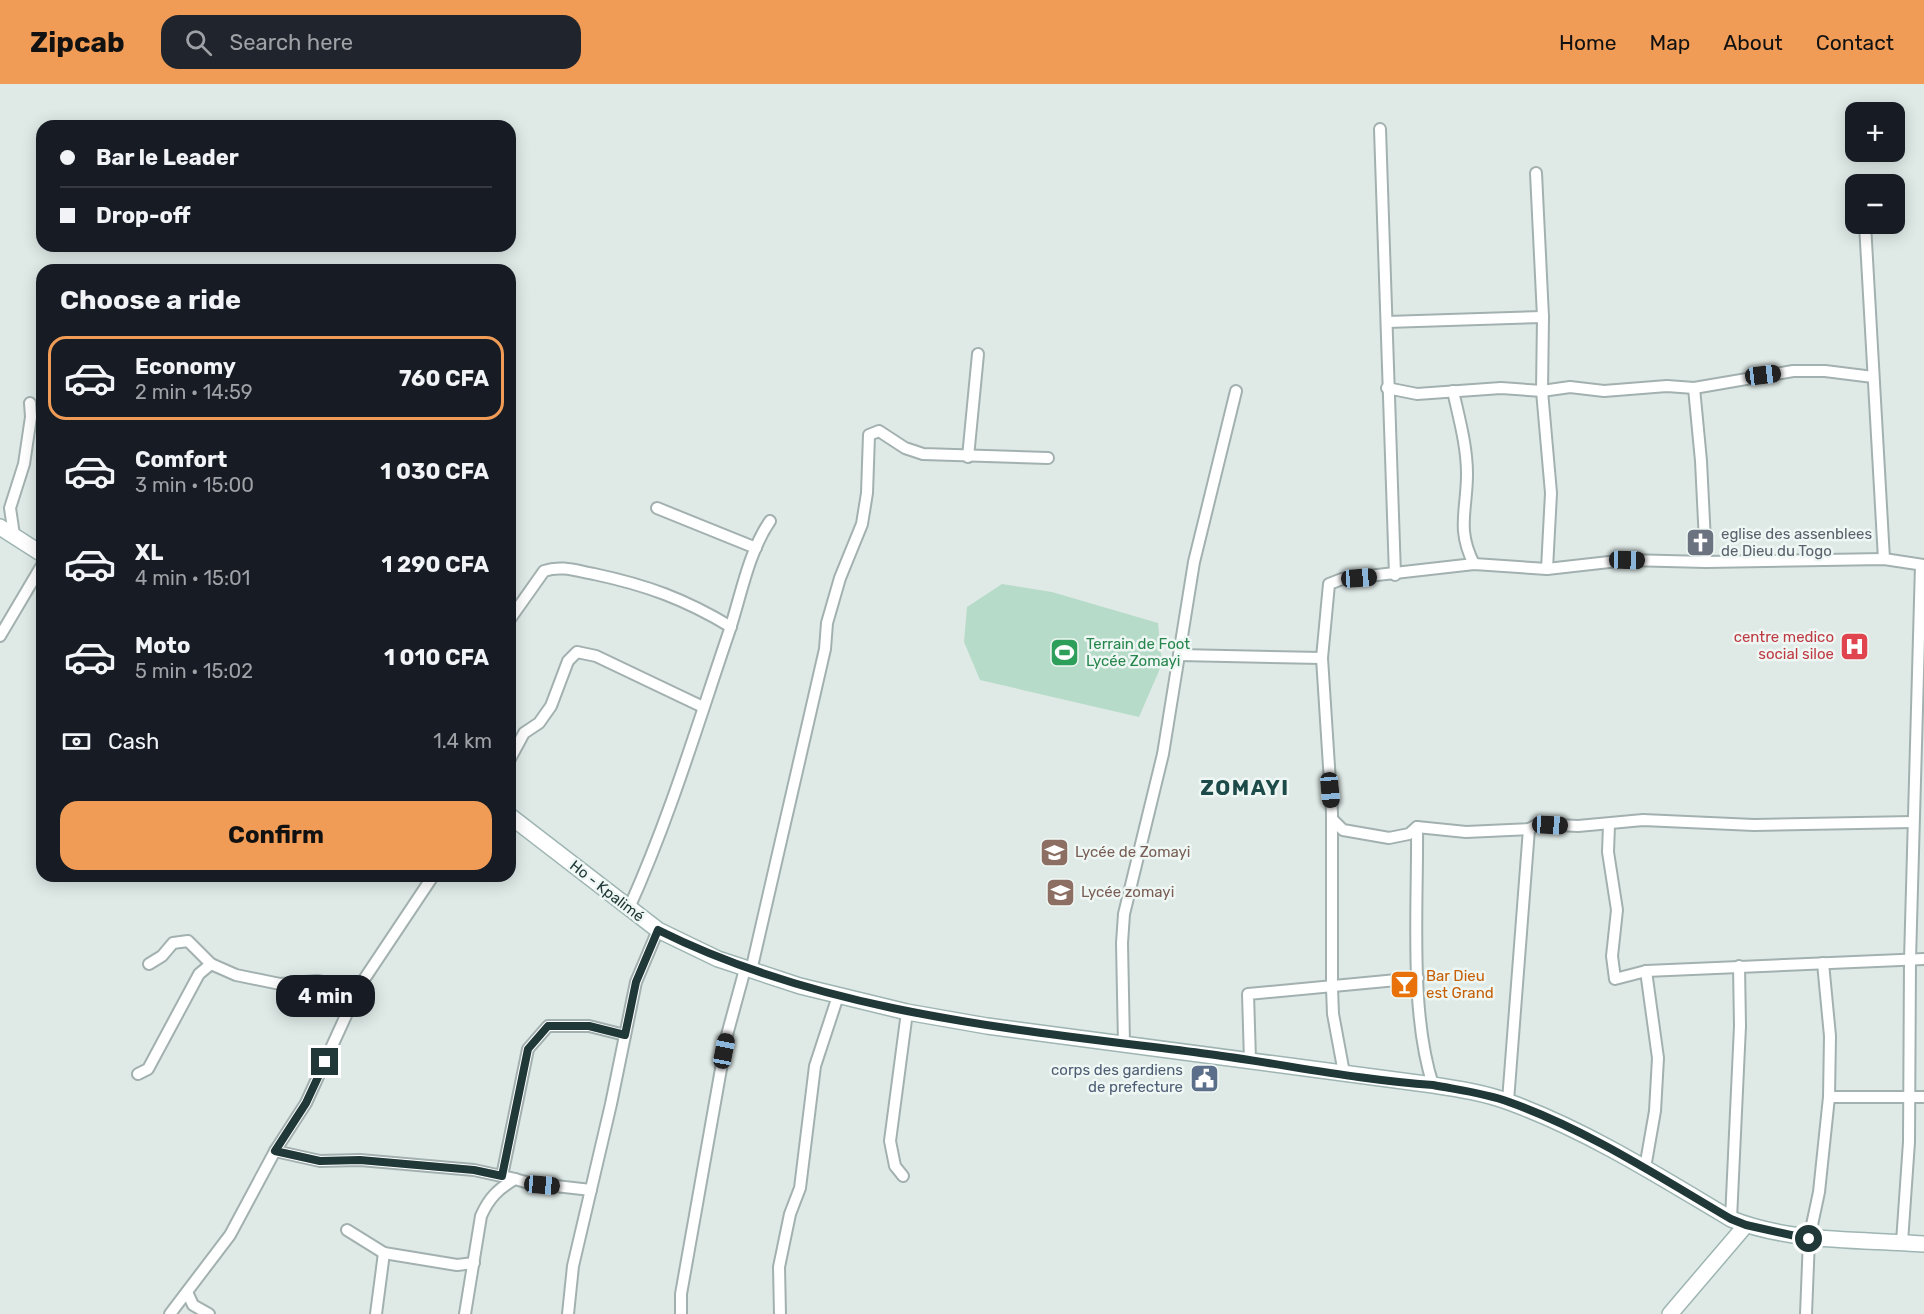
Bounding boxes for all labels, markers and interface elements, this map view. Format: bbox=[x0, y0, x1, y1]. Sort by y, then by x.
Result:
search box bbox=[161, 15, 581, 69]
text: Zipcab bbox=[30, 26, 125, 59]
icon: search bbox=[182, 26, 215, 59]
text: Search here bbox=[230, 29, 353, 56]
text: Home bbox=[1559, 30, 1616, 55]
text: Map bbox=[1649, 30, 1690, 55]
text: About bbox=[1723, 30, 1783, 55]
text: Contact bbox=[1816, 30, 1894, 55]
map controls bbox=[1845, 102, 1905, 234]
button: + bbox=[1845, 102, 1905, 162]
text: Bar le Leader bbox=[96, 144, 239, 171]
button: − bbox=[1845, 174, 1905, 234]
text: Drop-off bbox=[96, 202, 191, 229]
text: Choose a ride bbox=[60, 284, 241, 316]
icon: car bbox=[63, 351, 117, 405]
text: Economy bbox=[135, 353, 236, 380]
car bbox=[1744, 364, 1782, 386]
text: 760 CFA bbox=[399, 365, 489, 392]
text: 2 min · 14:59 bbox=[135, 380, 253, 404]
icon: car bbox=[63, 444, 117, 498]
text: Comfort bbox=[135, 446, 227, 473]
text: 1 030 CFA bbox=[380, 458, 489, 485]
text: 3 min · 15:00 bbox=[135, 473, 254, 497]
place label: eglise des assenblees de Dieu du Togo bbox=[1721, 525, 1872, 560]
church icon: eglise des assenblees de Dieu du Togo bbox=[1684, 527, 1716, 559]
icon: car bbox=[63, 537, 117, 591]
text: XL bbox=[135, 539, 163, 566]
text: 1 290 CFA bbox=[381, 551, 489, 578]
car bbox=[1609, 551, 1645, 569]
text: 4 min · 15:01 bbox=[135, 566, 250, 590]
car bbox=[1340, 568, 1378, 588]
place label: centre medico social siloe bbox=[1734, 628, 1834, 663]
icon: car bbox=[63, 630, 117, 684]
hospital icon: centre medico social siloe bbox=[1839, 630, 1871, 662]
text: Moto bbox=[135, 632, 190, 659]
place label: Terrain de Foot Lycée Zomayi bbox=[1086, 635, 1190, 670]
sports icon: Terrain de Foot Lycée Zomayi bbox=[1049, 637, 1081, 669]
text: 1 010 CFA bbox=[384, 644, 489, 671]
text: 5 min · 15:02 bbox=[135, 659, 253, 683]
icon: cash bbox=[60, 725, 93, 758]
text: Cash bbox=[108, 728, 159, 755]
text: 1.4 km bbox=[433, 729, 492, 753]
car bbox=[1319, 771, 1341, 809]
district label: ZOMAYI bbox=[1200, 775, 1290, 800]
button: Confirm bbox=[60, 801, 492, 870]
car bbox=[1532, 815, 1568, 835]
school or university icon: Lycée de Zomayi bbox=[1038, 836, 1070, 868]
place label: Lycée de Zomayi bbox=[1075, 843, 1191, 861]
street label: Ho - Kpalimé bbox=[566, 856, 648, 926]
school or university icon: Lycée zomayi bbox=[1044, 876, 1076, 908]
place label: Lycée zomayi bbox=[1081, 883, 1174, 901]
place label: Bar Dieu est Grand bbox=[1426, 967, 1494, 1002]
bar icon: Bar Dieu est Grand bbox=[1389, 969, 1421, 1001]
callout: 4 min bbox=[276, 975, 374, 1017]
text: 4 min bbox=[298, 984, 353, 1008]
car bbox=[712, 1032, 736, 1070]
route end bbox=[311, 1048, 338, 1075]
place label: corps des gardiens de prefecture bbox=[1051, 1061, 1183, 1096]
public building icon: corps des gardiens de prefecture bbox=[1188, 1063, 1220, 1095]
car bbox=[523, 1174, 561, 1196]
route start bbox=[1795, 1225, 1822, 1252]

